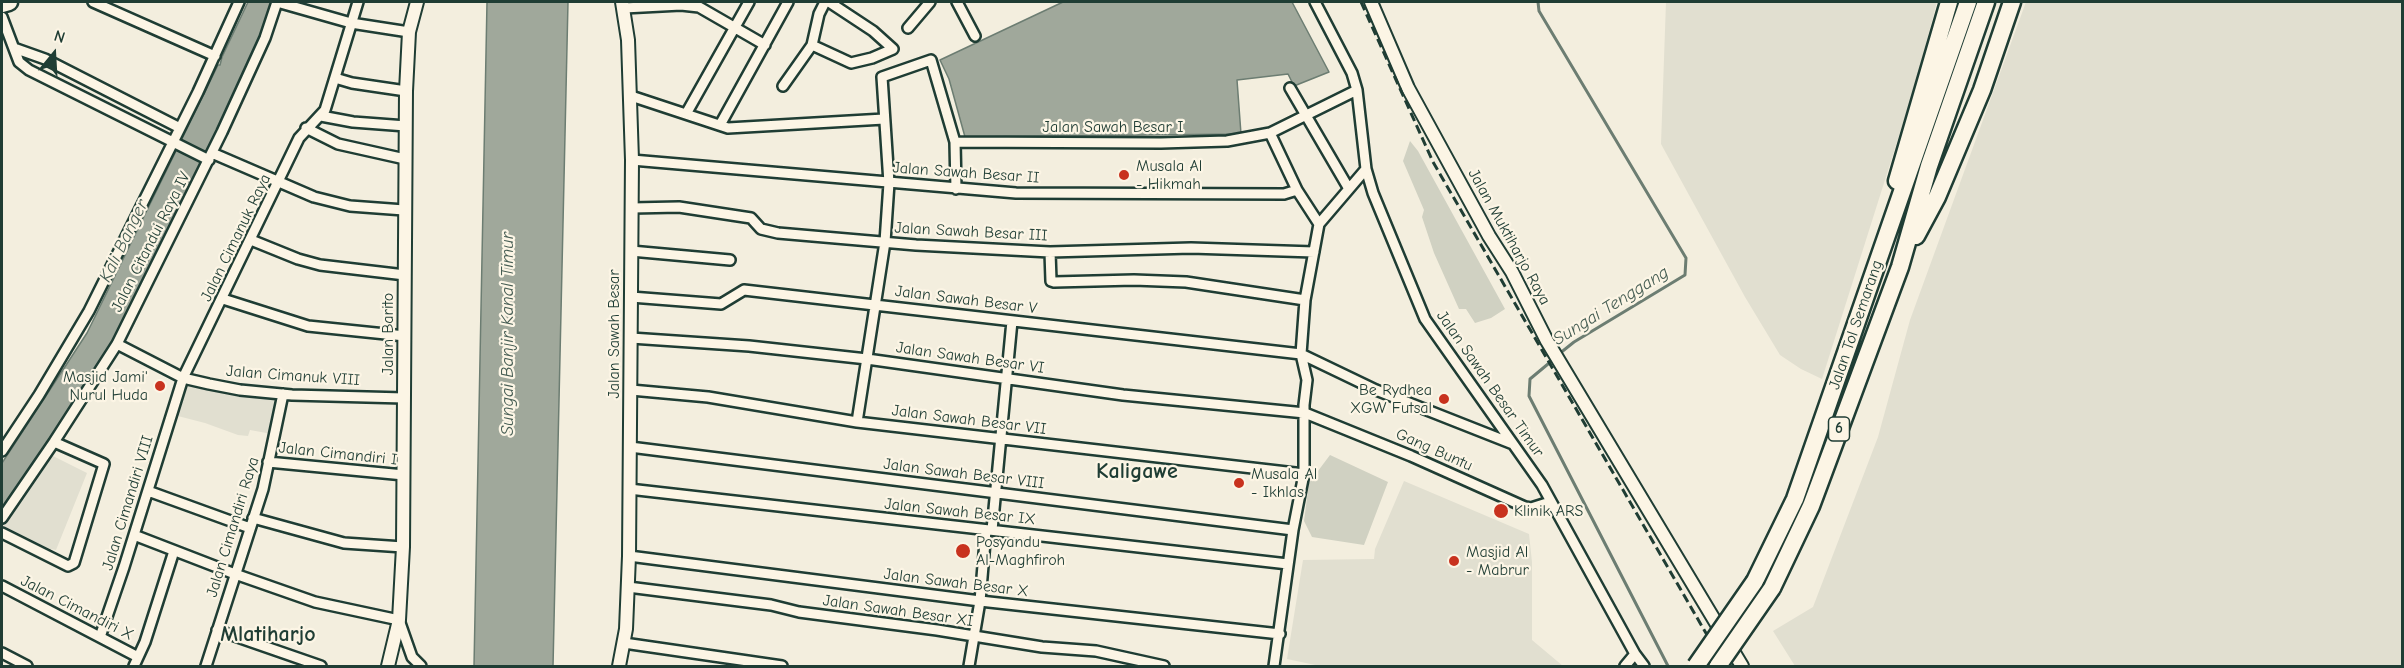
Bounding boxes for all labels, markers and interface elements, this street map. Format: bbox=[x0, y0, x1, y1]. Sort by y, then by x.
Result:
north arrow bbox=[24, 24, 84, 84]
text: N bbox=[52, 27, 67, 47]
street label: Jalan Sawah Besar I bbox=[1043, 117, 1183, 137]
place label: Musala Al - Hikmah bbox=[1136, 156, 1202, 194]
street label: Jalan Sawah Besar II bbox=[892, 158, 1040, 188]
street label: Jalan Muktiharjo Raya bbox=[1464, 166, 1554, 308]
marker: Musala Al - Hikmah bbox=[1117, 168, 1131, 182]
street label: Jalan Citandui Raya IV bbox=[107, 169, 195, 315]
street label: Jalan Cimanuk Raya bbox=[197, 171, 275, 305]
water label: Kali Banger bbox=[95, 196, 153, 286]
street label: Jalan Sawah Besar III bbox=[894, 218, 1048, 246]
water label: Sungai Banjir Kanal Timur bbox=[497, 232, 519, 436]
street label: Jalan Tol Semarang bbox=[1825, 258, 1887, 392]
water label: Sungai Tenggang bbox=[1549, 262, 1673, 350]
street label: Jalan Sawah Besar bbox=[604, 269, 624, 399]
street label: Jalan Sawah Besar V bbox=[894, 282, 1038, 318]
street label: Jalan Barito bbox=[378, 293, 398, 375]
street label: Jalan Sawah Besar Timur bbox=[1432, 307, 1548, 461]
street label: Jalan Sawah Besar VI bbox=[895, 338, 1045, 378]
street label: Jalan Cimanuk VIII bbox=[226, 362, 360, 390]
place label: Masjid Jami' Nurul Huda bbox=[63, 367, 148, 405]
marker: Masjid Jami' Nurul Huda bbox=[153, 379, 167, 393]
place label: Be Rydhea XGW Futsal bbox=[1350, 380, 1432, 418]
marker: Be Rydhea XGW Futsal bbox=[1437, 392, 1451, 406]
street label: Jalan Sawah Besar VII bbox=[891, 401, 1047, 439]
road number: 6 bbox=[1828, 417, 1850, 441]
street label: Gang Buntu bbox=[1393, 425, 1475, 475]
street label: Jalan Cimandiri VIII bbox=[98, 433, 158, 573]
street label: Jalan Cimandiri I bbox=[278, 438, 398, 470]
street label: Jalan Cimandiri Raya bbox=[203, 455, 263, 599]
street label: Jalan Sawah Besar VIII bbox=[882, 455, 1046, 493]
district label: Kaligawe bbox=[1096, 459, 1178, 485]
place label: Musala Al - Ikhlas bbox=[1251, 464, 1317, 502]
marker: Musala Al - Ikhlas bbox=[1232, 476, 1246, 490]
street label: Jalan Sawah Besar IX bbox=[884, 495, 1036, 529]
place label: Klinik ARS bbox=[1514, 501, 1583, 521]
marker: Klinik ARS bbox=[1492, 502, 1510, 520]
place label: Posyandu Al-Maghfiroh bbox=[976, 532, 1065, 570]
marker: Posyandu Al-Maghfiroh bbox=[954, 542, 972, 560]
place label: Masjid Al - Mabrur bbox=[1466, 542, 1529, 580]
marker: Masjid Al - Mabrur bbox=[1447, 554, 1461, 568]
street label: Jalan Sawah Besar X bbox=[883, 565, 1029, 601]
street label: Jalan Cimandiri X bbox=[18, 571, 136, 645]
street label: Jalan Sawah Besar XI bbox=[822, 591, 974, 631]
district label: Mlatiharjo bbox=[220, 622, 316, 648]

